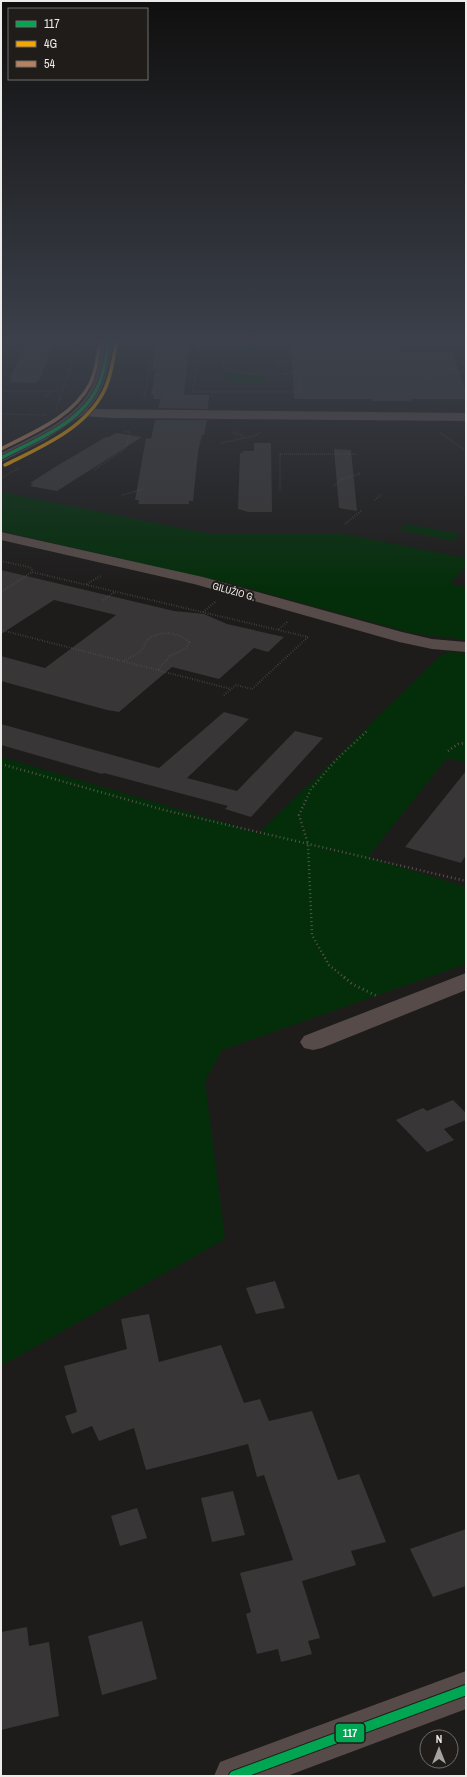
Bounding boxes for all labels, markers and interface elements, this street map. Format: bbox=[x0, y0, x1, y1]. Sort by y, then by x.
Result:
legend bbox=[8, 8, 148, 80]
text: 117 bbox=[44, 16, 60, 32]
text: 4G bbox=[44, 36, 57, 52]
text: 54 bbox=[44, 56, 55, 72]
street label: GILUŽIO G. bbox=[211, 579, 257, 604]
line badge: 117 bbox=[335, 1723, 365, 1743]
text: 117 bbox=[343, 1726, 357, 1740]
north arrow bbox=[419, 1729, 459, 1769]
text: N bbox=[436, 1732, 442, 1746]

